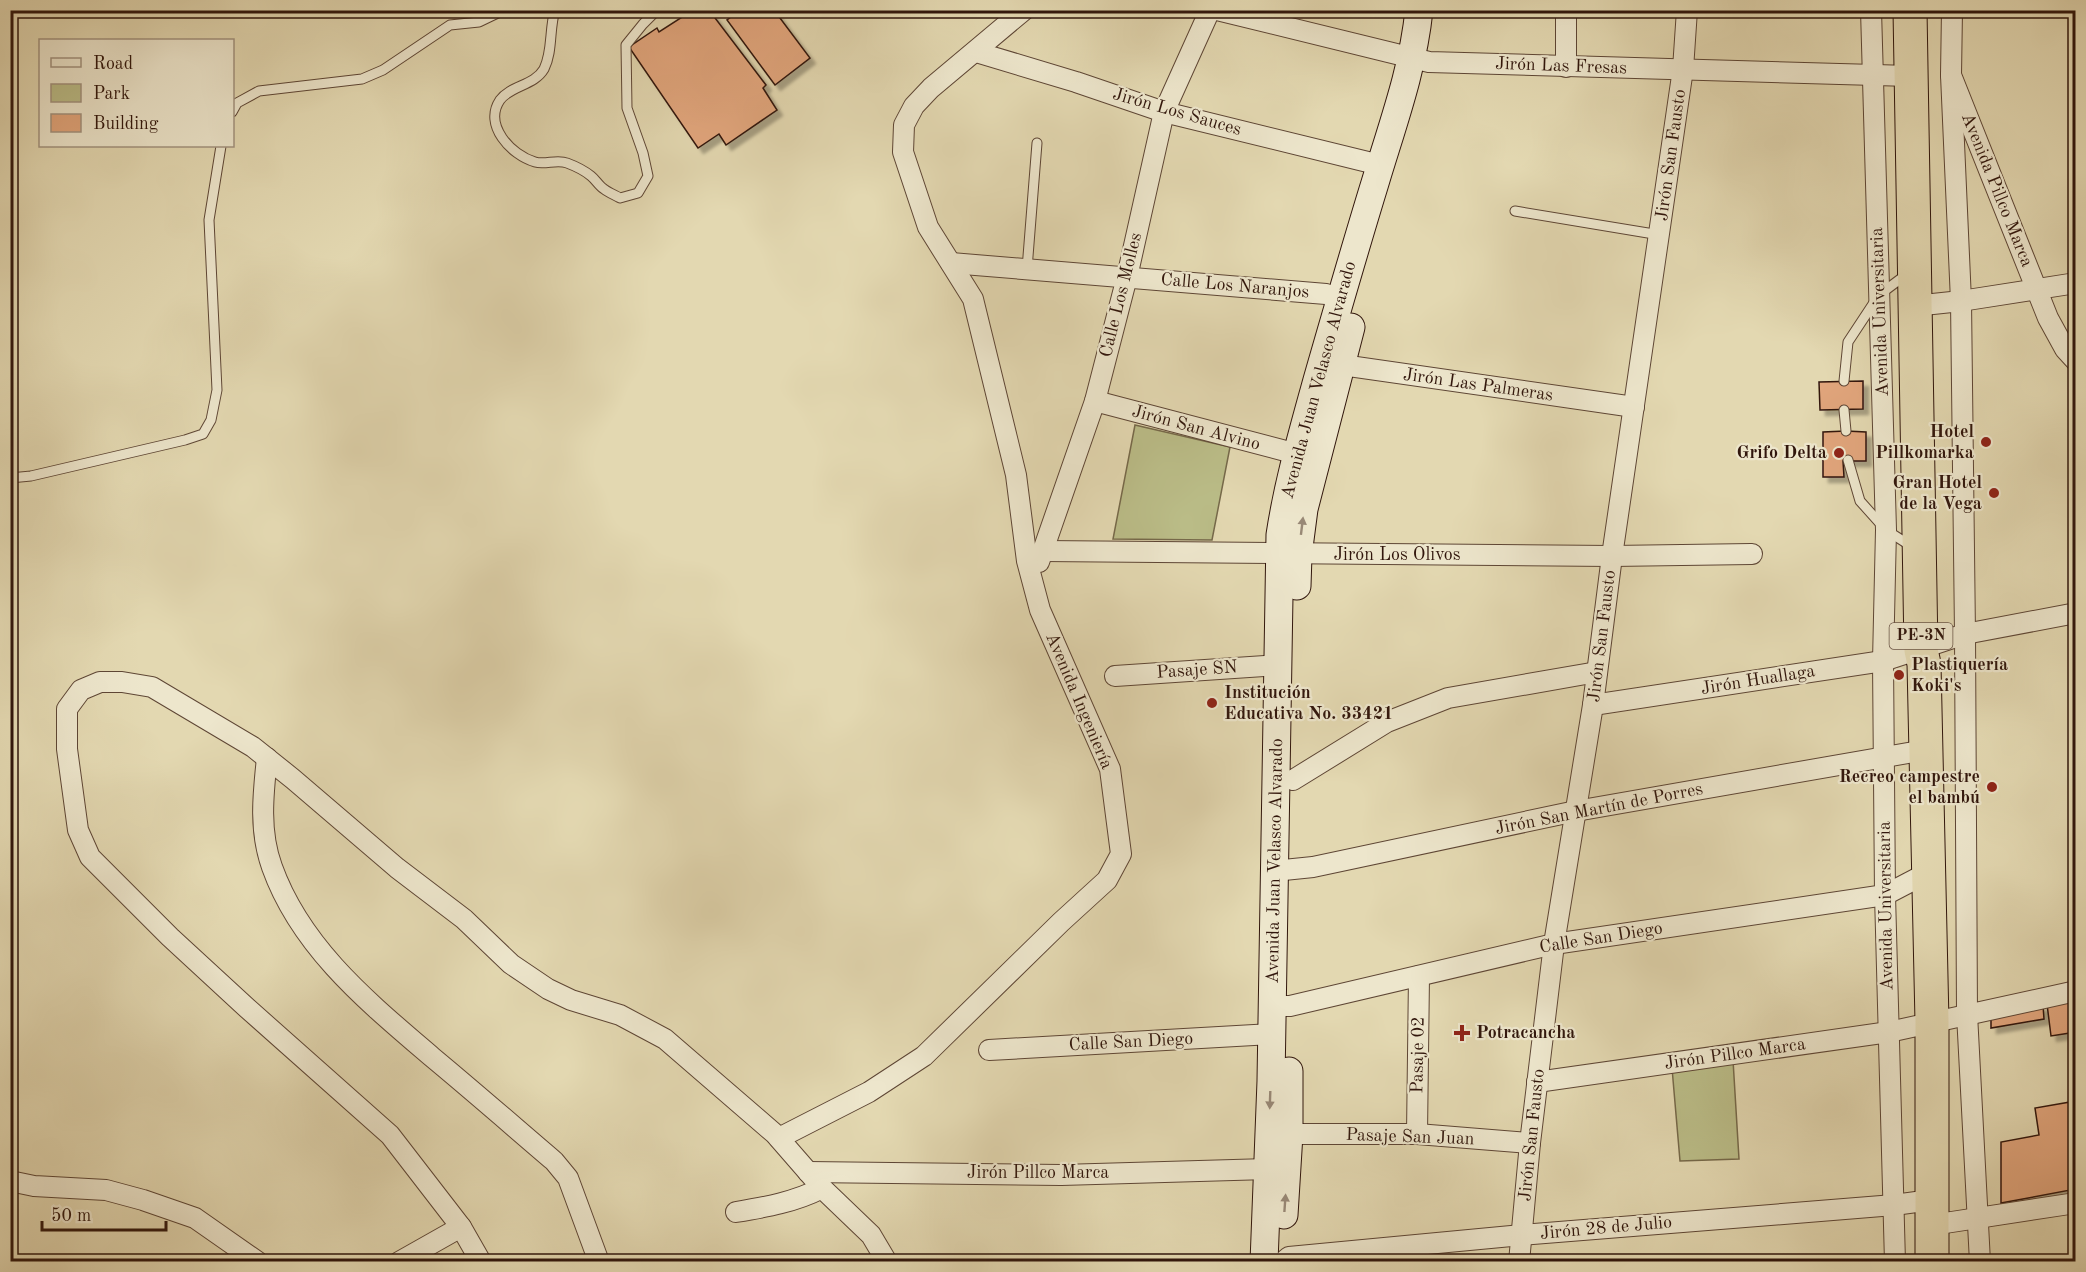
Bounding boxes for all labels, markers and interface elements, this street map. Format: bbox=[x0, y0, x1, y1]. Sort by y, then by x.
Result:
legend bbox=[39, 39, 234, 147]
text: Road bbox=[93, 55, 133, 73]
street label: Jirón Las Fresas bbox=[1495, 55, 1627, 77]
text: Park bbox=[93, 85, 130, 103]
street label: Jirón Los Sauces bbox=[1111, 85, 1244, 139]
street label: Jirón San Fausto bbox=[1653, 88, 1689, 222]
street label: Avenida Pillco Marca bbox=[1958, 111, 2036, 270]
text: Building bbox=[93, 115, 159, 133]
street label: Avenida Universitaria bbox=[1868, 227, 1892, 397]
street label: Calle Los Molles bbox=[1097, 231, 1145, 359]
street label: Avenida Juan Velasco Alvarado bbox=[1279, 259, 1359, 501]
street label: Calle Los Naranjos bbox=[1160, 271, 1310, 301]
street label: Jirón Las Palmeras bbox=[1402, 366, 1554, 404]
street label: Jirón San Alvino bbox=[1130, 402, 1262, 454]
place label: Hotel Pillkomarka bbox=[1875, 423, 1974, 462]
marker: Hotel Pillkomarka bbox=[1979, 435, 1993, 449]
place label: Grifo Delta bbox=[1737, 444, 1827, 462]
marker: Grifo Delta bbox=[1832, 446, 1846, 460]
place label: Gran Hotel de la Vega bbox=[1893, 474, 1982, 513]
marker: Gran Hotel de la Vega bbox=[1987, 486, 2001, 500]
one-way arrow bbox=[1297, 516, 1306, 535]
street label: Jirón Los Olivos bbox=[1333, 546, 1461, 564]
street label: Jirón San Fausto bbox=[1585, 569, 1619, 703]
road number: PE-3N bbox=[1890, 623, 1952, 649]
street label: Avenida Ingeniería bbox=[1042, 630, 1116, 772]
place label: Plastiquería Koki's bbox=[1911, 656, 2008, 695]
street label: Pasaje SN bbox=[1156, 658, 1238, 682]
street label: Jirón Huallaga bbox=[1700, 662, 1817, 698]
marker: Plastiquería Koki's bbox=[1892, 668, 1906, 682]
place label: Institución Educativa No. 33421 bbox=[1224, 684, 1394, 723]
marker: Institución Educativa No. 33421 bbox=[1205, 696, 1219, 710]
street label: Avenida Juan Velasco Alvarado bbox=[1264, 738, 1286, 984]
place label: Recreo campestre el bambú bbox=[1839, 768, 1980, 807]
street label: Jirón San Martín de Porres bbox=[1493, 780, 1705, 838]
marker: Recreo campestre el bambú bbox=[1985, 780, 1999, 794]
street label: Avenida Universitaria bbox=[1876, 821, 1896, 991]
street label: Calle San Diego bbox=[1538, 919, 1664, 957]
street label: Pasaje 02 bbox=[1408, 1016, 1428, 1094]
marker: Potracancha bbox=[1453, 1024, 1471, 1042]
place label: Potracancha bbox=[1476, 1024, 1576, 1042]
street label: Calle San Diego bbox=[1068, 1030, 1194, 1054]
street label: Jirón Pillco Marca bbox=[1663, 1035, 1807, 1073]
street label: Jirón San Fausto bbox=[1516, 1068, 1548, 1202]
one-way arrow bbox=[1266, 1091, 1275, 1110]
street label: Pasaje San Juan bbox=[1345, 1126, 1475, 1148]
street label: Jirón Pillco Marca bbox=[967, 1164, 1109, 1182]
scale bar bbox=[42, 1194, 166, 1232]
one-way arrow bbox=[1280, 1194, 1290, 1213]
text: 50 m bbox=[51, 1207, 91, 1225]
street label: Jirón 28 de Julio bbox=[1539, 1213, 1673, 1243]

